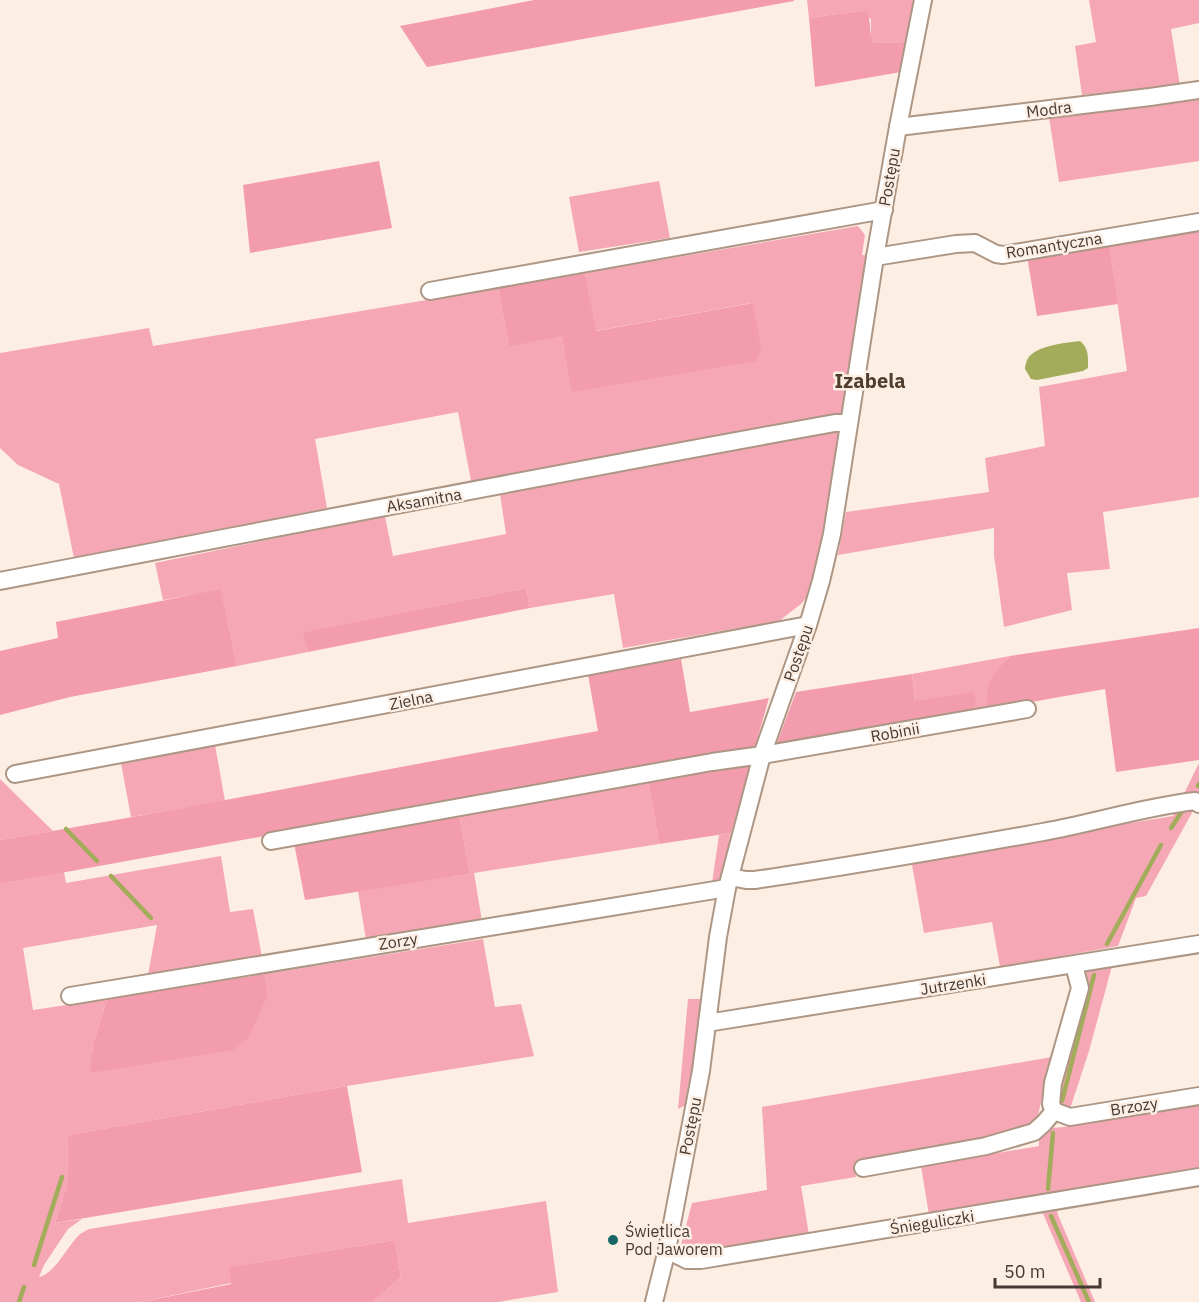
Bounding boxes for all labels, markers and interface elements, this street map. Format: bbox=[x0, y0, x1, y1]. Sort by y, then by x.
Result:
street label: Modra bbox=[1025, 96, 1073, 122]
street label: Postępu bbox=[874, 146, 904, 208]
street label: Romantyczna bbox=[1004, 227, 1104, 262]
district label: Izabela bbox=[834, 367, 906, 394]
street label: Aksamitna bbox=[385, 483, 464, 516]
street label: Postępu bbox=[779, 622, 817, 684]
street label: Zielna bbox=[387, 686, 435, 714]
street label: Robinii bbox=[869, 718, 921, 746]
street label: Zorzy bbox=[377, 928, 419, 954]
street label: Jutrzenki bbox=[919, 969, 987, 999]
street label: Brzozy bbox=[1109, 1092, 1159, 1120]
street label: Postępu bbox=[675, 1095, 705, 1157]
street label: Śnieguliczki bbox=[888, 1204, 975, 1239]
place label: Świetlica Pod Jaworem bbox=[625, 1220, 723, 1259]
marker: Świetlica Pod Jaworem bbox=[606, 1233, 620, 1247]
scale bar bbox=[995, 1251, 1100, 1289]
text: 50 m bbox=[1004, 1260, 1046, 1283]

